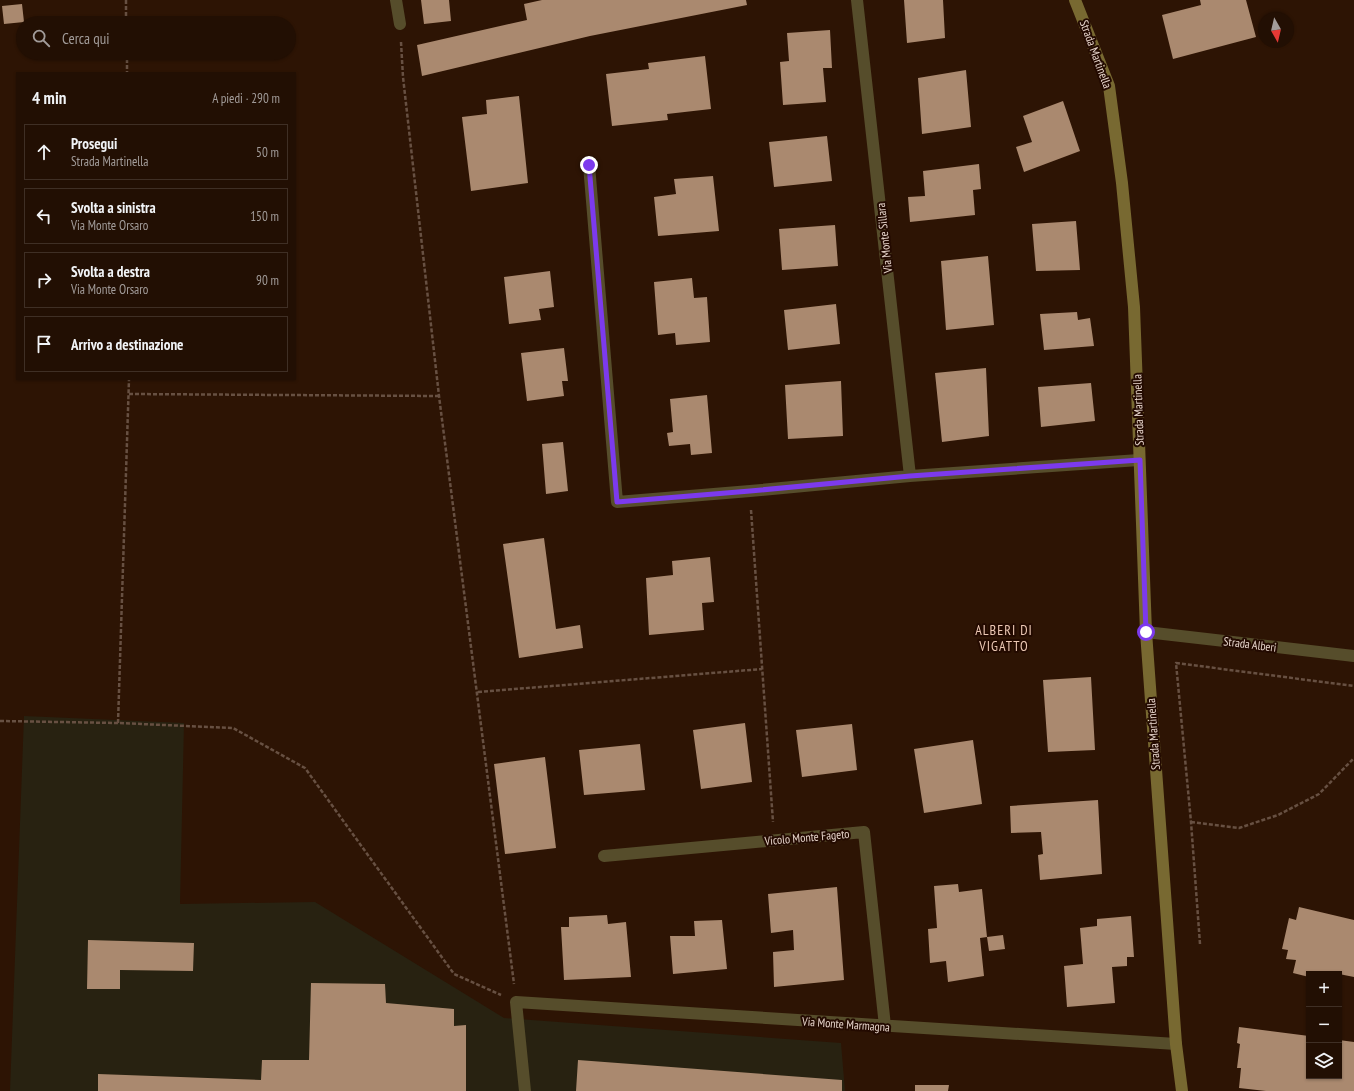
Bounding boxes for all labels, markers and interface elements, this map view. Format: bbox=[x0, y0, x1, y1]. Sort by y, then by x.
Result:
north arrow bbox=[1258, 12, 1294, 48]
search box bbox=[16, 16, 296, 60]
street label: Strada Martinella bbox=[1077, 18, 1115, 90]
icon: search bbox=[30, 27, 52, 49]
text: Cerca qui bbox=[62, 29, 110, 48]
text: 4 min bbox=[32, 87, 66, 109]
text: A piedi · 290 m bbox=[212, 90, 280, 107]
text: Prosegui bbox=[71, 134, 117, 153]
icon: ahead bbox=[33, 141, 55, 163]
text: 50 m bbox=[256, 144, 279, 161]
text: Strada Martinella bbox=[71, 153, 149, 170]
route end bbox=[580, 156, 598, 174]
text: Svolta a sinistra bbox=[71, 198, 156, 217]
street label: Via Monte Sillara bbox=[873, 202, 895, 275]
icon: left bbox=[33, 205, 55, 227]
text: 150 m bbox=[250, 208, 279, 225]
text: Via Monte Orsaro bbox=[71, 217, 148, 234]
text: Svolta a destra bbox=[71, 262, 150, 281]
icon: right bbox=[33, 269, 55, 291]
text: 90 m bbox=[256, 272, 279, 289]
text: Via Monte Orsaro bbox=[71, 281, 148, 298]
icon: arrive bbox=[33, 333, 55, 355]
text: Arrivo a destinazione bbox=[71, 335, 184, 354]
street label: Strada Martinella bbox=[1129, 374, 1147, 446]
district label: ALBERI DI VIGATTO bbox=[975, 621, 1033, 655]
route start bbox=[1137, 623, 1155, 641]
street label: Strada Alberi bbox=[1223, 633, 1277, 655]
street label: Strada Martinella bbox=[1143, 698, 1163, 770]
street label: Vicolo Monte Fageto bbox=[763, 826, 850, 848]
map controls bbox=[1306, 971, 1342, 1079]
button: + bbox=[1306, 971, 1342, 1007]
button: − bbox=[1306, 1007, 1342, 1043]
street label: Via Monte Marmagna bbox=[801, 1013, 891, 1035]
button: layers bbox=[1306, 1043, 1342, 1079]

